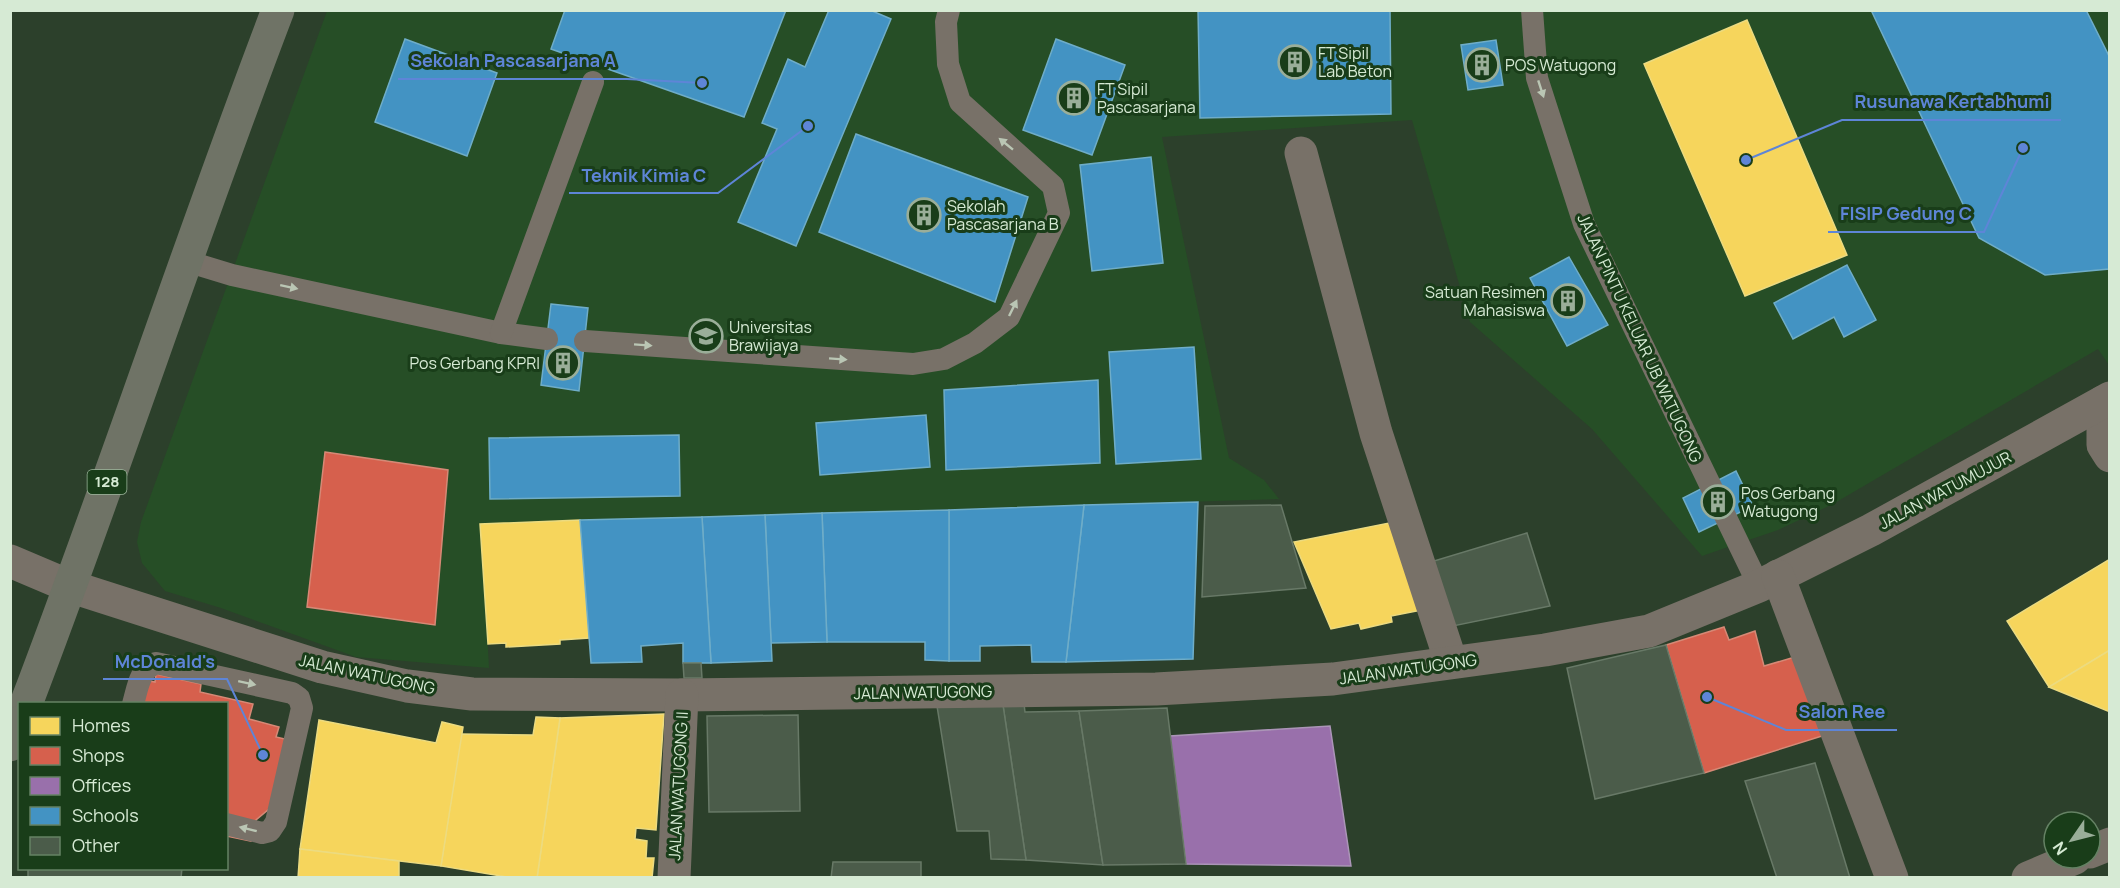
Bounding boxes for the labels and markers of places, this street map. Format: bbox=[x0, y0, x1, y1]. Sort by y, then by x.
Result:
place label: FT Sipil Lab Beton bbox=[1318, 42, 1392, 82]
callout: Sekolah Pascasarjana A bbox=[398, 43, 627, 79]
building icon: FT Sipil Lab Beton bbox=[1277, 44, 1313, 80]
building icon: POS Watugong bbox=[1464, 47, 1500, 83]
place label: POS Watugong bbox=[1505, 54, 1616, 76]
place label: FT Sipil Pascasarjana bbox=[1097, 78, 1196, 118]
building icon: FT Sipil Pascasarjana bbox=[1056, 80, 1092, 116]
callout: Rusunawa Kertabhumi bbox=[1842, 84, 2061, 120]
callout: Teknik Kimia C bbox=[569, 157, 718, 193]
place label: Sekolah Pascasarjana B bbox=[947, 195, 1059, 235]
callout: FISIP Gedung C bbox=[1828, 196, 1984, 232]
building icon: Sekolah Pascasarjana B bbox=[906, 197, 942, 233]
place label: Satuan Resimen Mahasiswa bbox=[1425, 281, 1545, 321]
building icon: Satuan Resimen Mahasiswa bbox=[1550, 283, 1586, 319]
place label: Universitas Brawijaya bbox=[729, 316, 812, 356]
school or university icon: Universitas Brawijaya bbox=[688, 318, 724, 354]
building icon: Pos Gerbang KPRI bbox=[545, 345, 581, 381]
place label: Pos Gerbang KPRI bbox=[409, 352, 540, 374]
place label: Pos Gerbang Watugong bbox=[1741, 482, 1835, 522]
building icon: Pos Gerbang Watugong bbox=[1700, 484, 1736, 520]
callout: McDonald's bbox=[103, 643, 227, 679]
callout: Salon Ree bbox=[1786, 694, 1897, 730]

